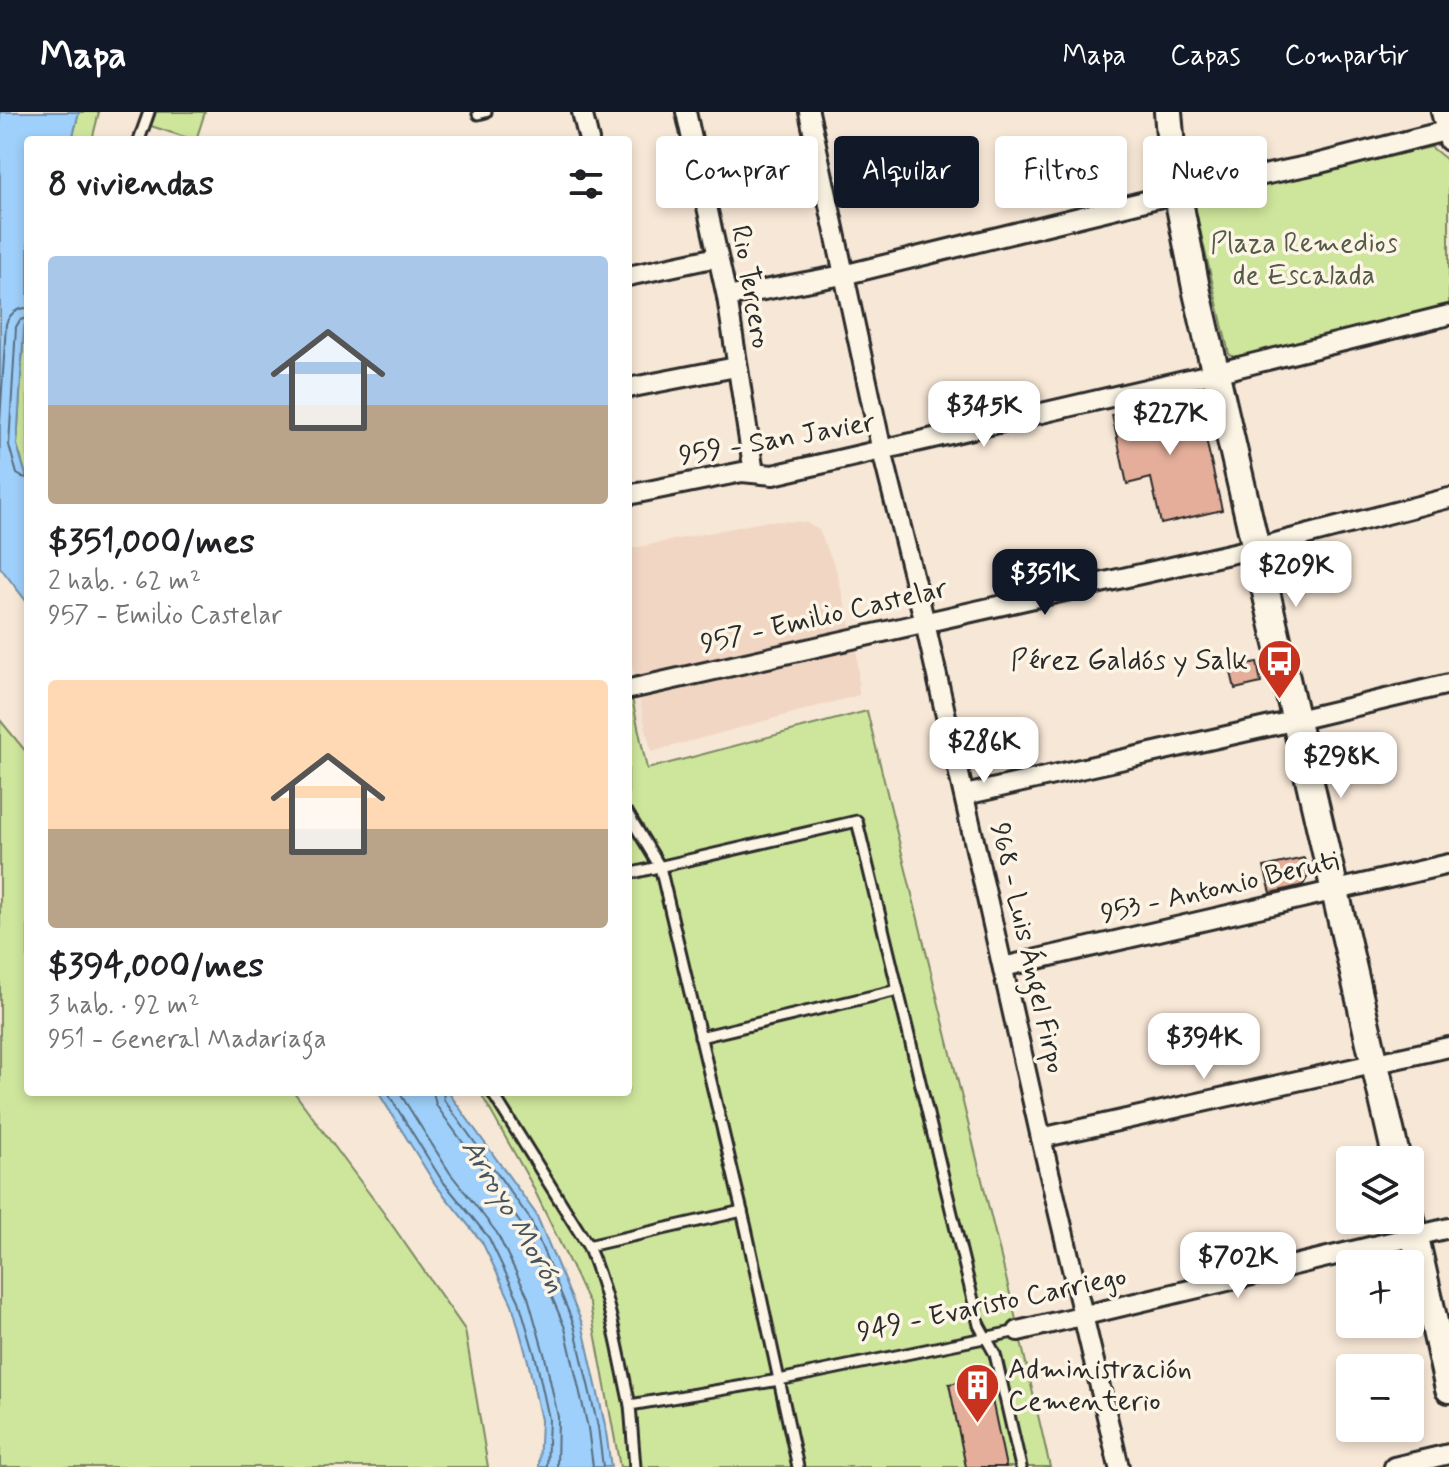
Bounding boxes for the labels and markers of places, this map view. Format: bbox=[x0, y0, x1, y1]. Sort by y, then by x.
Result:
pin: $345K bbox=[928, 381, 1040, 449]
pin: $227K bbox=[1114, 389, 1226, 457]
pin: $209K bbox=[1240, 541, 1352, 609]
pin: $351K bbox=[989, 549, 1101, 617]
bus stop icon: Pérez Galdós y Salk bbox=[1255, 637, 1303, 700]
place label: Pérez Galdós y Salk bbox=[1011, 643, 1248, 680]
pin: $286K bbox=[928, 717, 1040, 785]
pin: $298K bbox=[1285, 732, 1397, 800]
pin: $394K bbox=[1148, 1013, 1260, 1081]
pin: $702K bbox=[1182, 1232, 1294, 1300]
place label: Administración Cementerio bbox=[1008, 1352, 1192, 1421]
building icon: Administración Cementerio bbox=[953, 1362, 1001, 1425]

